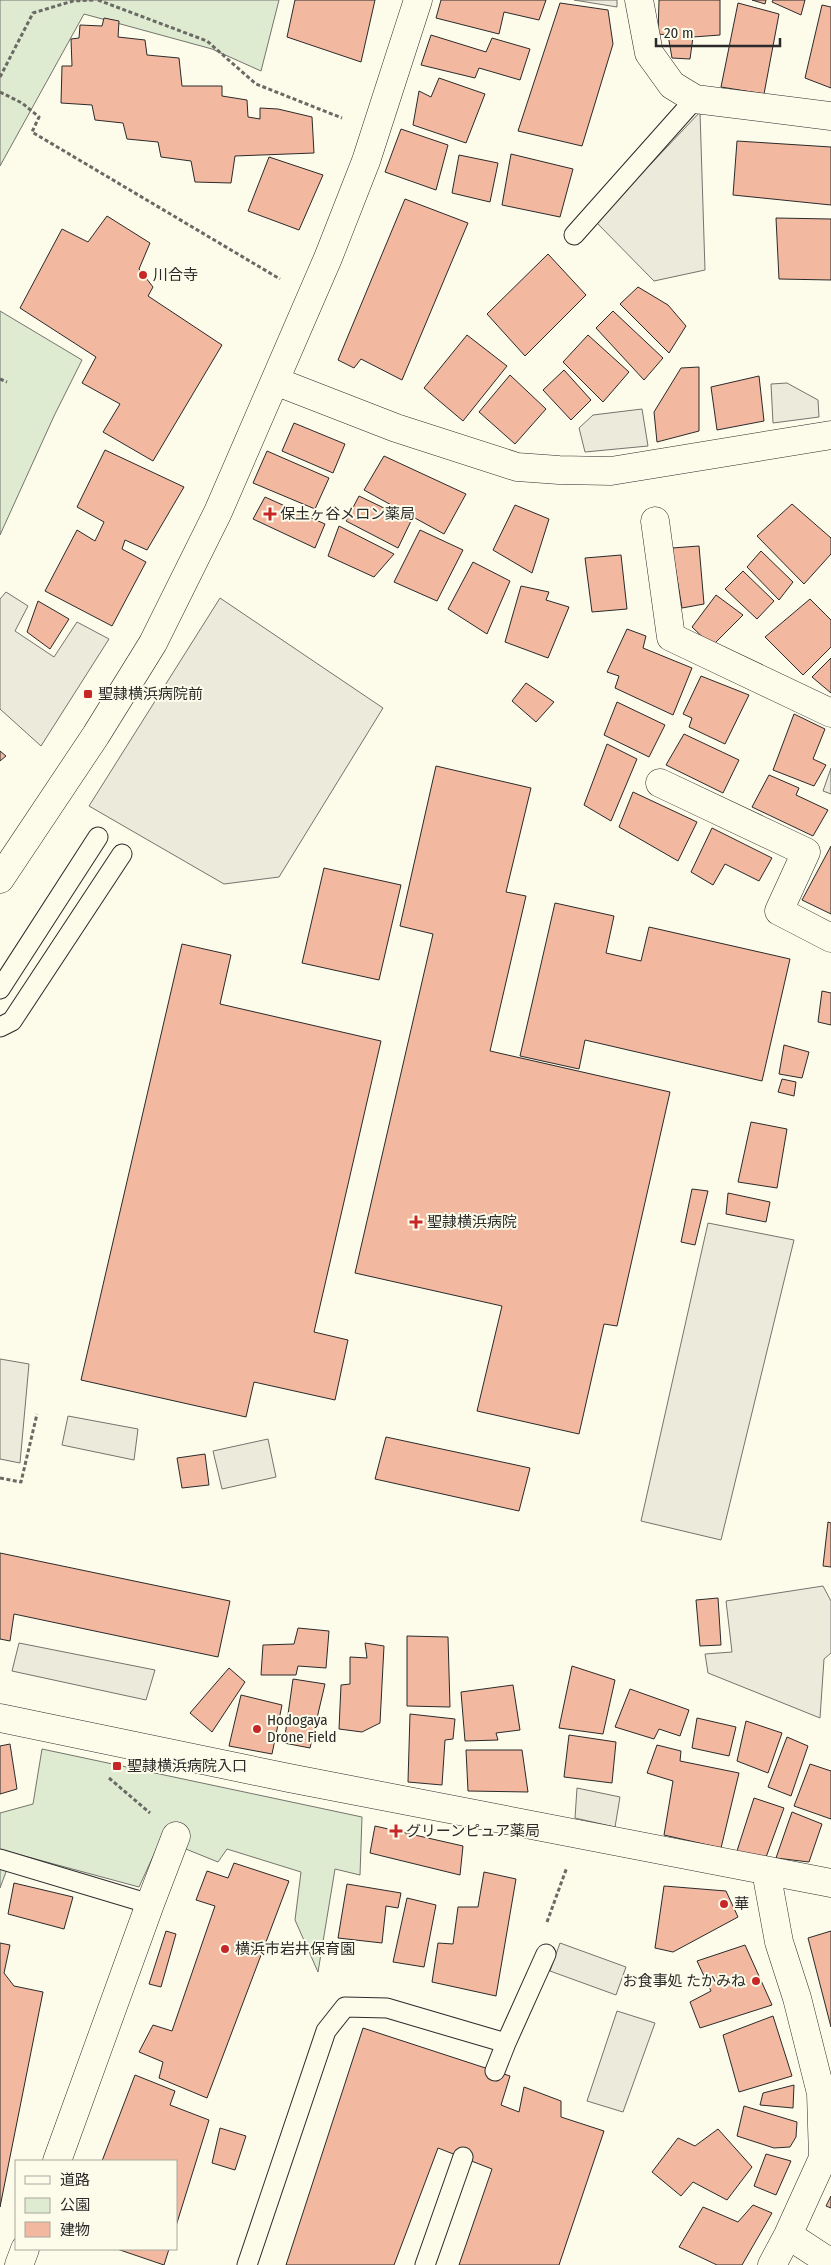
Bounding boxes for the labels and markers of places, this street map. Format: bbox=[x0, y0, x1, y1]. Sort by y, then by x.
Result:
place label: 川合寺 bbox=[153, 266, 198, 284]
marker: 川合寺 bbox=[137, 269, 149, 281]
place label: 保土ヶ谷メロン薬局 bbox=[280, 505, 415, 523]
marker: 保土ヶ谷メロン薬局 bbox=[264, 508, 276, 520]
place label: 聖隷横浜病院前 bbox=[98, 685, 203, 703]
marker: 聖隷横浜病院前 bbox=[82, 688, 94, 700]
place label: 聖隷横浜病院 bbox=[427, 1213, 517, 1231]
marker: 聖隷横浜病院 bbox=[409, 1215, 423, 1229]
place label: Hodogaya Drone Field bbox=[267, 1711, 336, 1746]
marker: Hodogaya Drone Field bbox=[251, 1723, 263, 1735]
place label: 聖隷横浜病院入口 bbox=[127, 1757, 247, 1775]
marker: 聖隷横浜病院入口 bbox=[111, 1760, 123, 1772]
place label: グリーンピュア薬局 bbox=[406, 1822, 540, 1840]
marker: グリーンピュア薬局 bbox=[390, 1825, 402, 1837]
place label: 華 bbox=[734, 1895, 749, 1913]
marker: 華 bbox=[718, 1898, 730, 1910]
place label: 横浜市岩井保育園 bbox=[235, 1940, 355, 1958]
marker: 横浜市岩井保育園 bbox=[219, 1943, 231, 1955]
place label: お食事処 たかみね bbox=[622, 1972, 746, 1990]
marker: お食事処 たかみね bbox=[750, 1975, 762, 1987]

